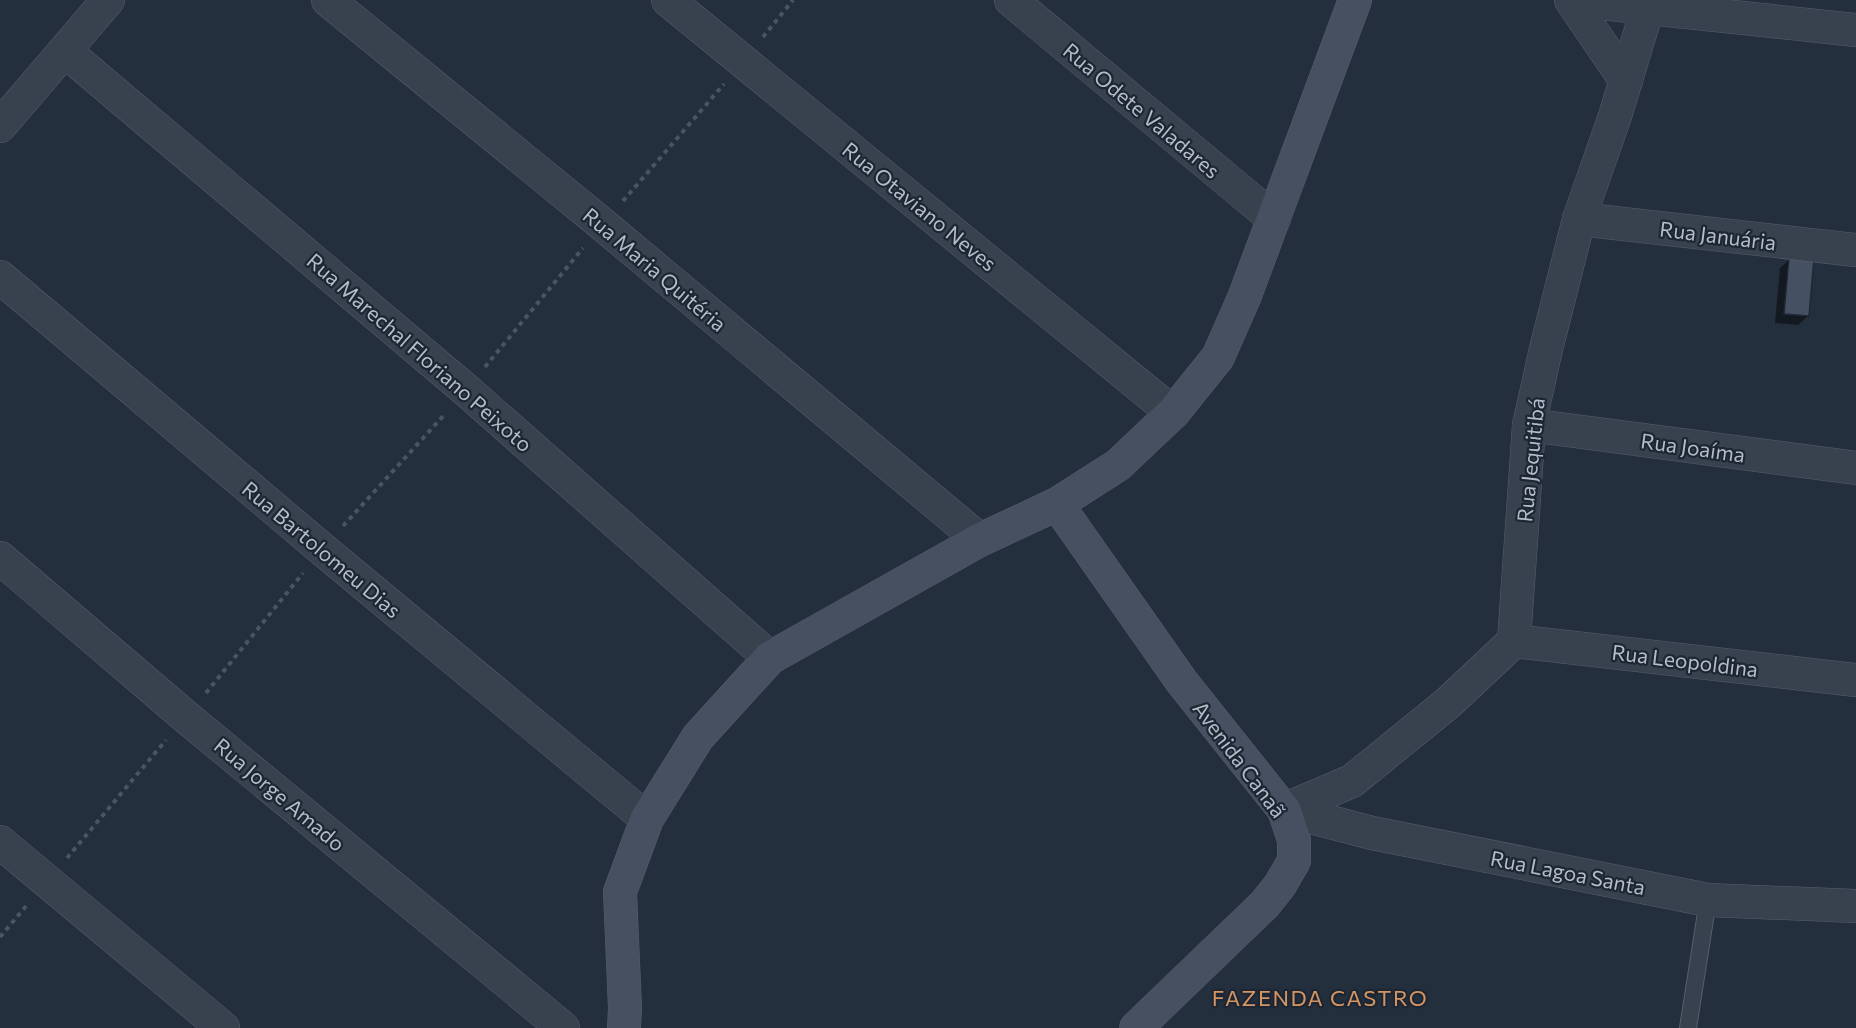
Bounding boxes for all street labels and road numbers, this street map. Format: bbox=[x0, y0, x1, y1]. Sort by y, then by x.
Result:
street label: Rua Odete Valadares bbox=[1059, 37, 1225, 183]
street label: Rua Otaviano Neves bbox=[838, 136, 1002, 276]
street label: Rua Maria Quitéria bbox=[578, 202, 732, 336]
street label: Rua Januária bbox=[1658, 215, 1778, 255]
street label: Rua Marechal Floriano Peixoto bbox=[302, 247, 538, 457]
street label: Rua Jequitibá bbox=[1511, 397, 1549, 523]
street label: Rua Joaíma bbox=[1639, 427, 1747, 467]
street label: Rua Bartolomeu Dias bbox=[238, 475, 406, 623]
street label: Rua Leopoldina bbox=[1610, 639, 1760, 681]
street label: Avenida Canaã bbox=[1188, 696, 1292, 822]
street label: Rua Jorge Amado bbox=[210, 732, 350, 856]
street label: Rua Lagoa Santa bbox=[1488, 845, 1648, 899]

